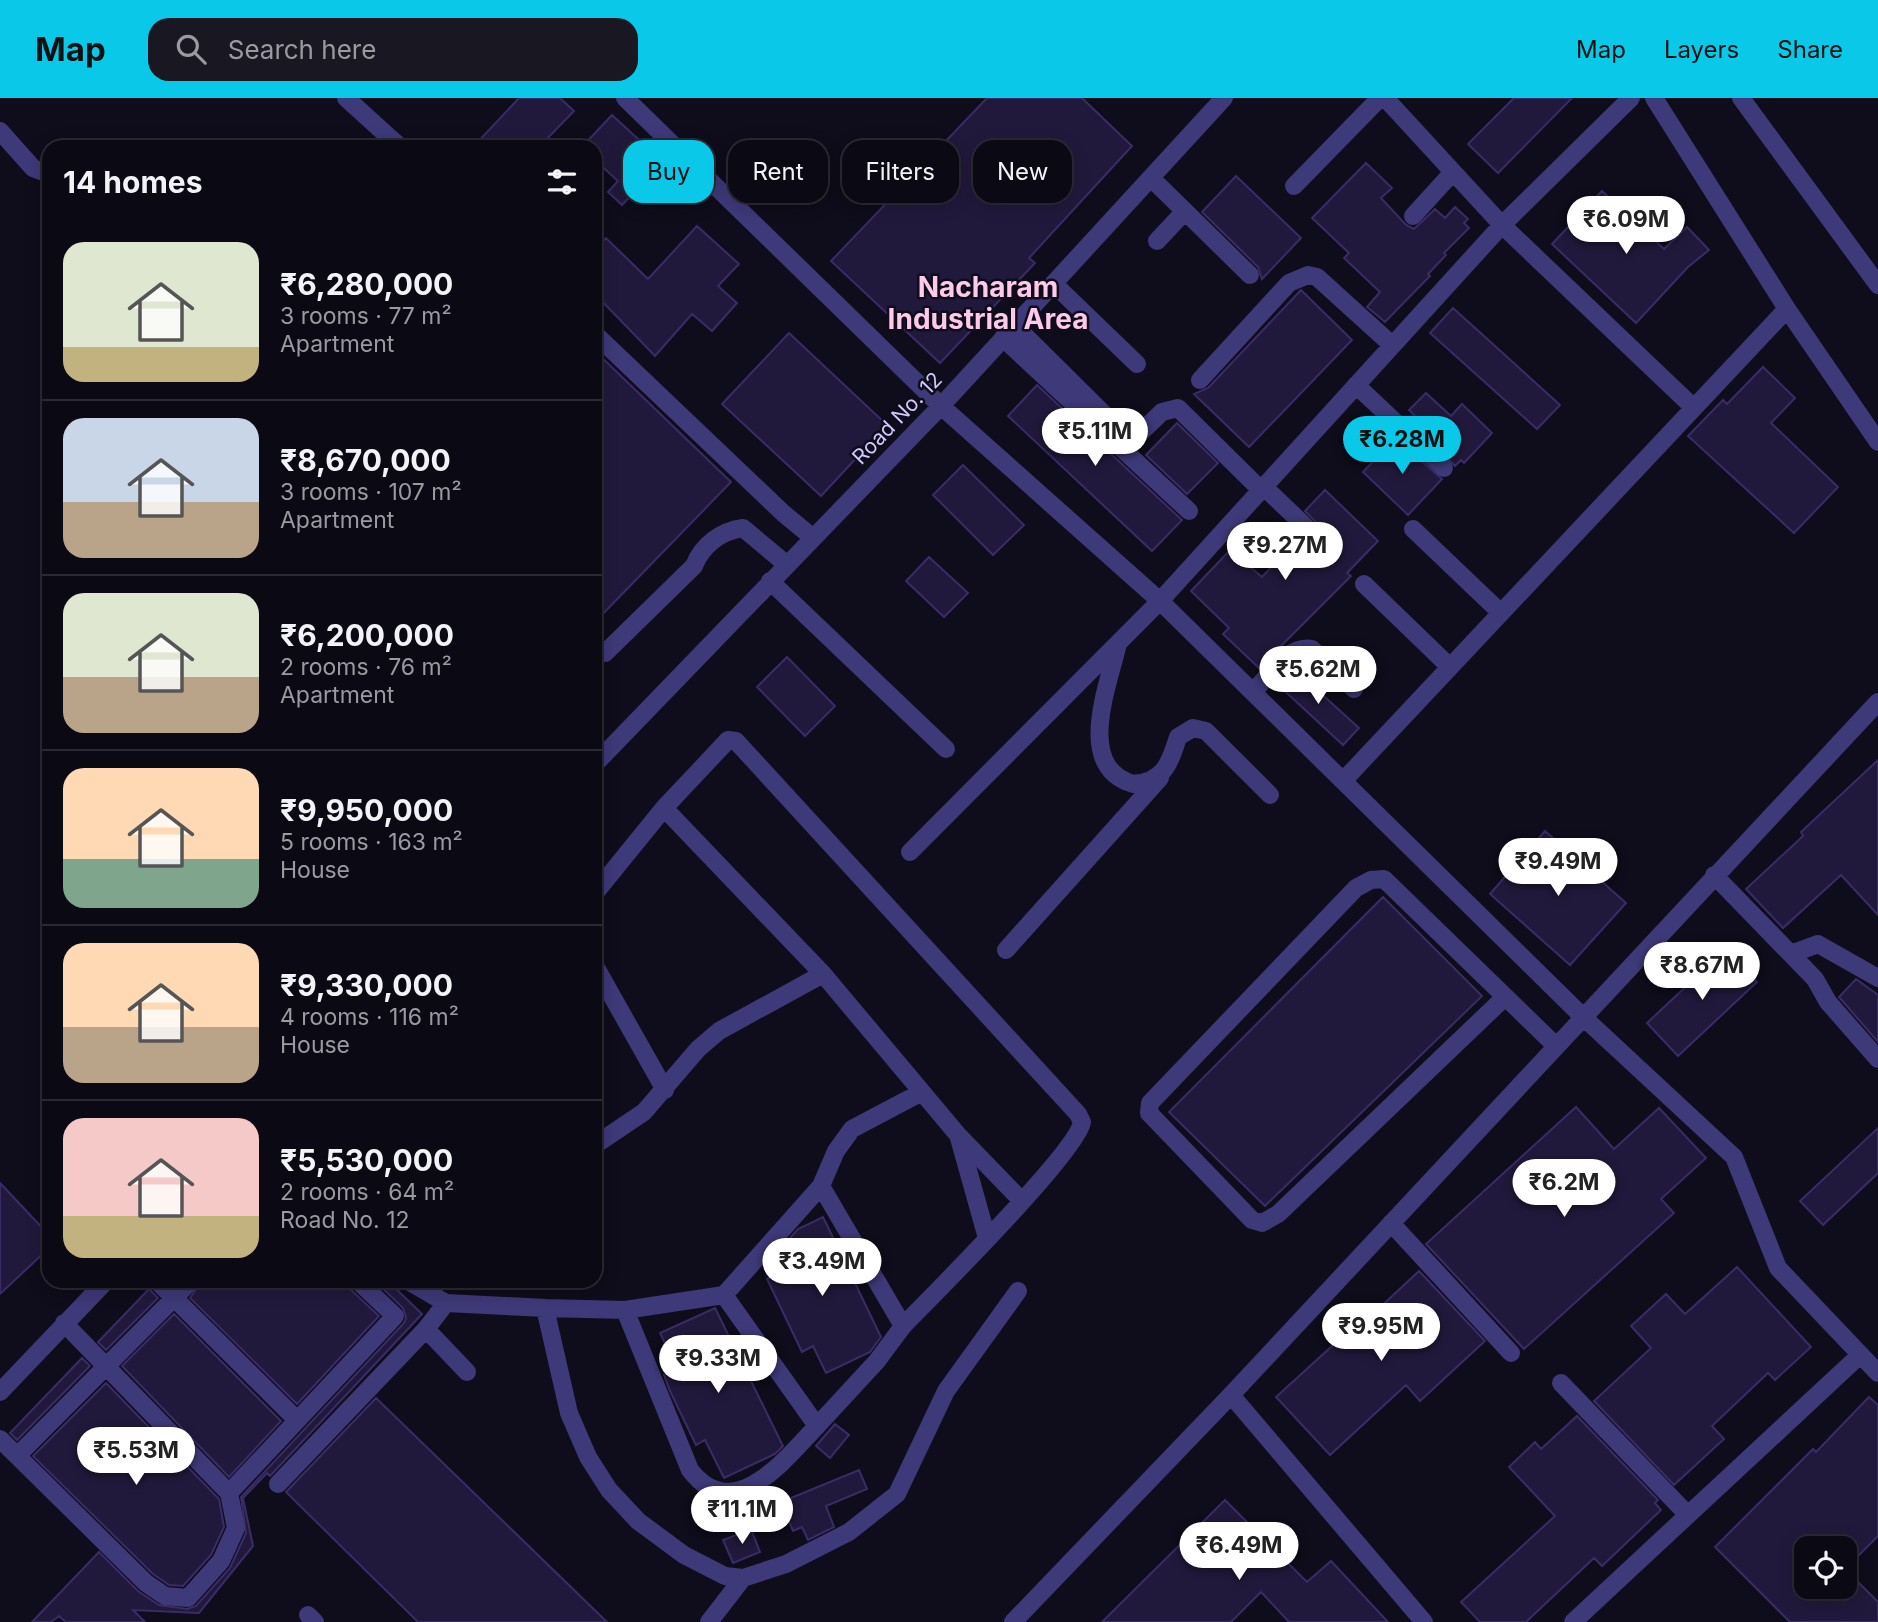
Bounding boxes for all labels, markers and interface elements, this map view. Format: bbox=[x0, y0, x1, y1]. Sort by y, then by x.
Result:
search box bbox=[148, 18, 638, 81]
text: Map bbox=[35, 29, 106, 69]
icon: search bbox=[172, 30, 210, 68]
text: Search here bbox=[228, 34, 376, 65]
text: Map bbox=[1576, 35, 1626, 64]
text: Layers bbox=[1664, 35, 1739, 64]
text: Share bbox=[1777, 35, 1843, 64]
chip: Buy bbox=[623, 140, 714, 203]
chip: Rent bbox=[728, 140, 828, 203]
chip: Filters bbox=[842, 140, 959, 203]
chip: New bbox=[973, 140, 1072, 203]
icon: filters bbox=[543, 163, 581, 201]
text: 14 homes bbox=[63, 164, 202, 200]
pin: ₹6.09M bbox=[1569, 197, 1683, 256]
text: ₹6.09M bbox=[1583, 205, 1669, 233]
text: ₹6,280,000 bbox=[280, 266, 453, 302]
icon: home bbox=[119, 270, 203, 354]
district label: Nacharam Industrial Area bbox=[888, 270, 1088, 336]
text: 3 rooms · 77 m² bbox=[280, 302, 452, 330]
text: Apartment bbox=[280, 330, 394, 358]
street label: Road No. 12 bbox=[847, 367, 947, 469]
pin: ₹5.11M bbox=[1038, 408, 1152, 468]
pin: ₹6.28M bbox=[1345, 416, 1459, 476]
text: ₹5.11M bbox=[1058, 417, 1132, 445]
text: ₹6.28M bbox=[1359, 425, 1445, 453]
text: ₹8,670,000 bbox=[280, 442, 451, 478]
icon: home bbox=[119, 446, 203, 530]
text: 3 rooms · 107 m² bbox=[280, 478, 462, 506]
text: Apartment bbox=[280, 506, 394, 534]
pin: ₹9.27M bbox=[1228, 522, 1342, 582]
text: ₹9.27M bbox=[1243, 531, 1327, 559]
text: ₹6,200,000 bbox=[280, 617, 454, 653]
icon: home bbox=[119, 621, 203, 705]
pin: ₹5.62M bbox=[1261, 646, 1375, 706]
text: 2 rooms · 76 m² bbox=[280, 653, 452, 681]
text: ₹5.62M bbox=[1275, 655, 1361, 683]
text: Apartment bbox=[280, 681, 394, 709]
text: ₹9,950,000 bbox=[280, 792, 453, 828]
icon: home bbox=[119, 796, 203, 880]
text: 5 rooms · 163 m² bbox=[280, 828, 463, 856]
pin: ₹9.49M bbox=[1501, 838, 1615, 898]
text: ₹9.49M bbox=[1514, 847, 1602, 875]
text: House bbox=[280, 856, 350, 884]
pin: ₹8.67M bbox=[1645, 942, 1759, 1002]
text: ₹8.67M bbox=[1660, 951, 1744, 979]
text: ₹9,330,000 bbox=[280, 967, 453, 1003]
icon: home bbox=[119, 971, 203, 1055]
text: 4 rooms · 116 m² bbox=[280, 1003, 459, 1031]
text: House bbox=[280, 1031, 350, 1059]
text: ₹5,530,000 bbox=[280, 1142, 453, 1178]
icon: home bbox=[119, 1146, 203, 1230]
pin: ₹6.2M bbox=[1515, 1160, 1613, 1219]
text: ₹6.2M bbox=[1529, 1168, 1600, 1196]
text: 2 rooms · 64 m² bbox=[280, 1178, 454, 1206]
text: Road No. 12 bbox=[280, 1206, 410, 1234]
pin: ₹3.49M bbox=[765, 1238, 879, 1298]
text: ₹3.49M bbox=[778, 1247, 866, 1275]
pin: ₹9.95M bbox=[1324, 1304, 1438, 1363]
text: ₹9.95M bbox=[1338, 1312, 1424, 1340]
pin: ₹9.33M bbox=[661, 1336, 775, 1395]
text: ₹9.33M bbox=[675, 1344, 761, 1372]
pin: ₹5.53M bbox=[79, 1428, 193, 1487]
text: ₹5.53M bbox=[93, 1436, 179, 1464]
pin: ₹11.1M bbox=[685, 1486, 799, 1546]
text: ₹11.1M bbox=[707, 1495, 777, 1523]
pin: ₹6.49M bbox=[1182, 1522, 1296, 1582]
text: ₹6.49M bbox=[1196, 1531, 1283, 1559]
map controls bbox=[1794, 1536, 1857, 1599]
button: locate bbox=[1794, 1536, 1857, 1599]

